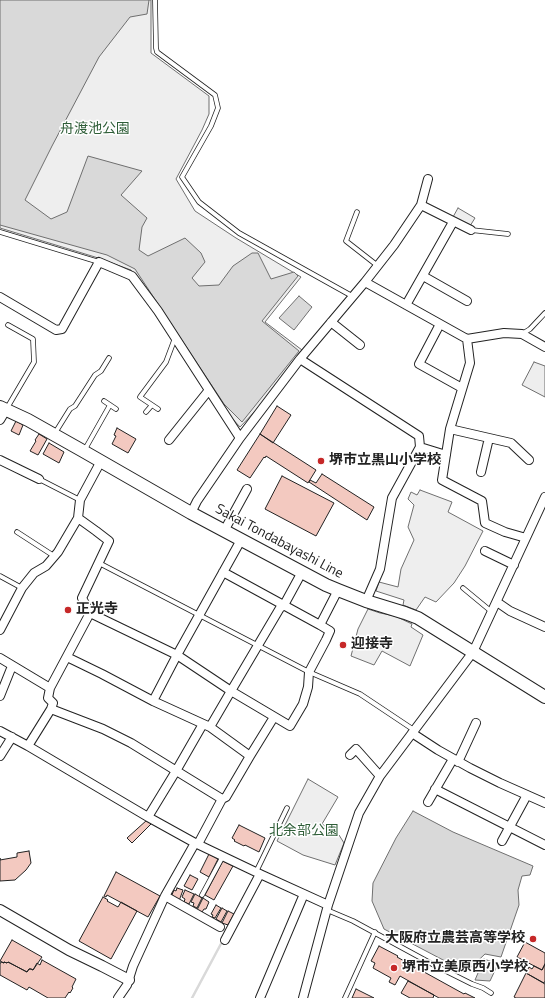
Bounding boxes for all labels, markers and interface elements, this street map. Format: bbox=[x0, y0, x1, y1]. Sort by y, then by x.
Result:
park label: 舟渡池公園 bbox=[60, 122, 130, 138]
place label: 堺市立黒山小学校 bbox=[329, 453, 441, 469]
marker: 堺市立黒山小学校 bbox=[316, 456, 326, 466]
street label: Sakai Tondabayashi Line bbox=[212, 501, 346, 583]
place label: 正光寺 bbox=[76, 602, 118, 618]
marker: 正光寺 bbox=[63, 605, 73, 615]
place label: 迎接寺 bbox=[351, 637, 393, 653]
marker: 迎接寺 bbox=[338, 640, 348, 650]
park label: 北余部公園 bbox=[269, 824, 339, 840]
place label: 大阪府立農芸高等学校 bbox=[385, 931, 525, 947]
marker: 大阪府立農芸高等学校 bbox=[528, 934, 538, 944]
place label: 堺市立美原西小学校 bbox=[402, 960, 528, 976]
marker: 堺市立美原西小学校 bbox=[389, 963, 399, 973]

